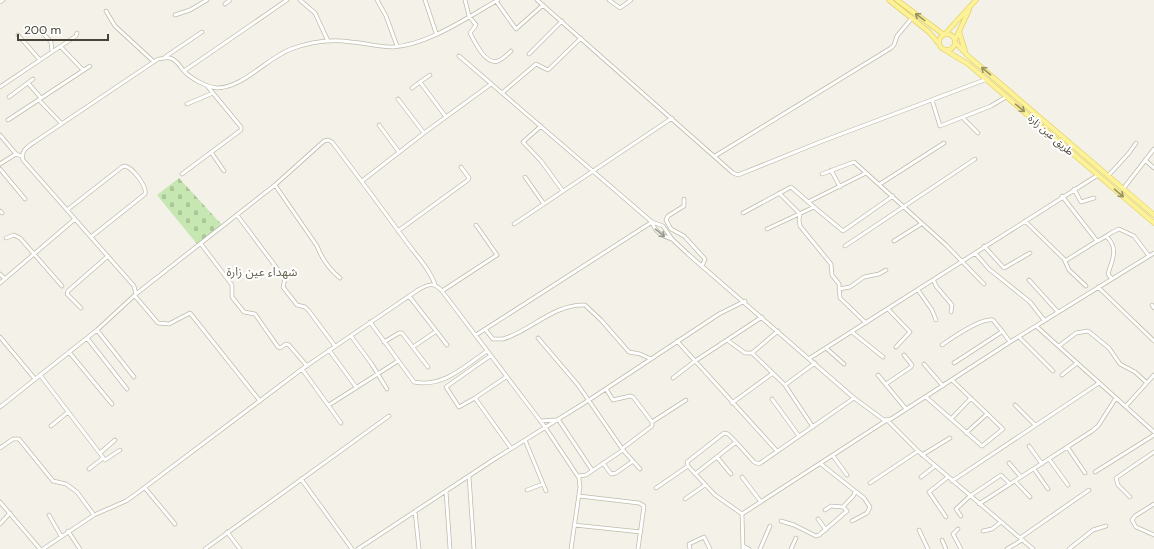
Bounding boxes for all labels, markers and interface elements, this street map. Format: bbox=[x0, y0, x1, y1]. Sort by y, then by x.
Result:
one-way arrow bbox=[915, 13, 926, 22]
scale bar bbox=[18, 16, 108, 42]
text: 200 m bbox=[24, 22, 61, 38]
one-way arrow bbox=[981, 67, 992, 76]
one-way arrow bbox=[1015, 104, 1025, 113]
street label: طريق عين زارة bbox=[1026, 112, 1077, 158]
one-way arrow bbox=[1113, 188, 1124, 197]
one-way arrow bbox=[655, 228, 665, 237]
district label: شهداء عين زارة bbox=[226, 264, 298, 280]

